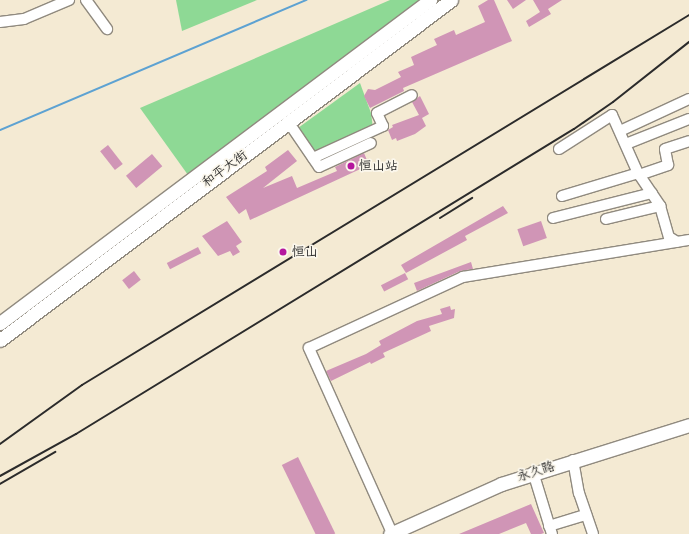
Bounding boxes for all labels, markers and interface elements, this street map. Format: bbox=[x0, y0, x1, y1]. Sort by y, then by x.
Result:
street label: 和平大街 bbox=[199, 147, 251, 191]
place label: 恒山站 bbox=[359, 158, 398, 174]
marker: 恒山站 bbox=[346, 161, 356, 171]
place label: 恒山 bbox=[292, 244, 318, 260]
marker: 恒山 bbox=[277, 246, 289, 258]
street label: 永久路 bbox=[515, 459, 557, 485]

